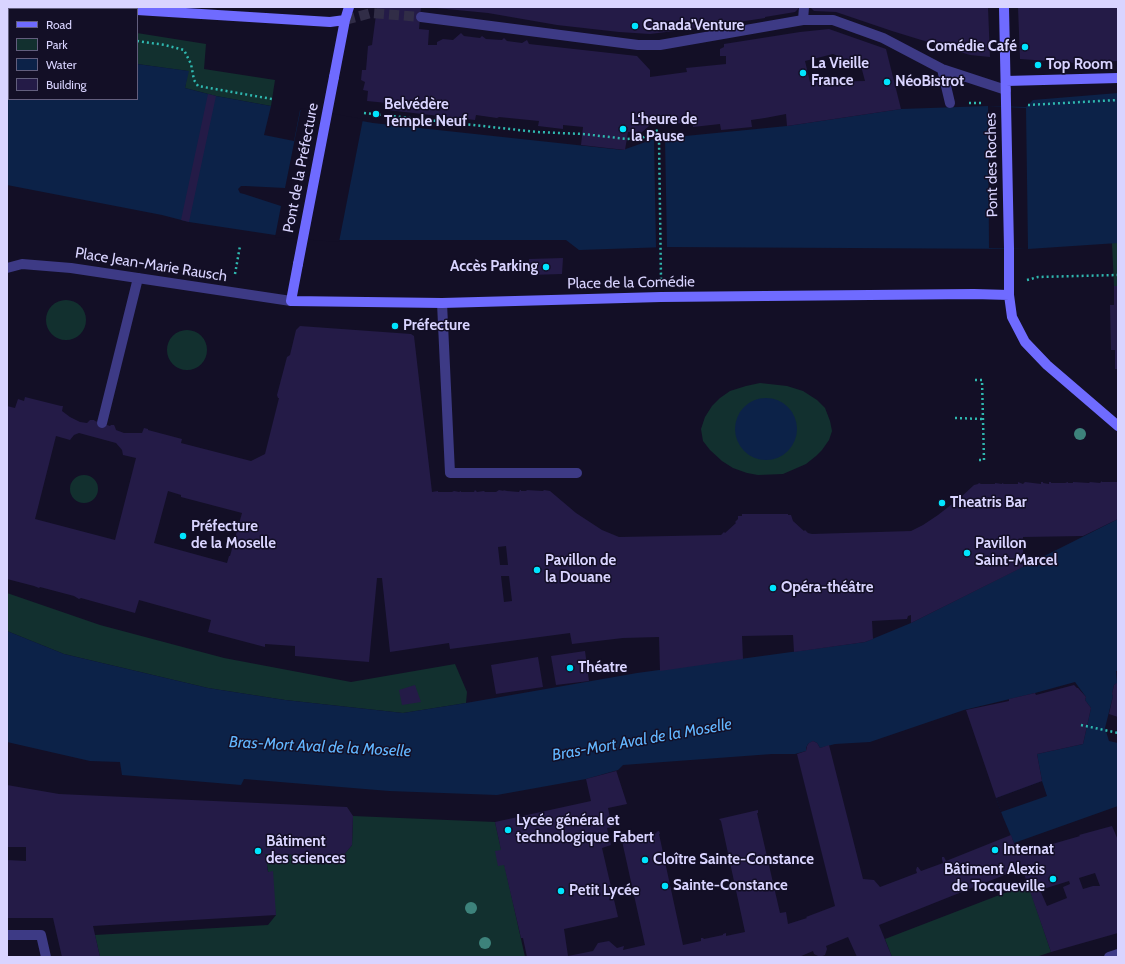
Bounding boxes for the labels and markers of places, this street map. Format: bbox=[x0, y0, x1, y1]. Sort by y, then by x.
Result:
place label: Canada'Venture bbox=[643, 17, 744, 35]
marker: Canada'Venture bbox=[630, 21, 640, 31]
place label: Comédie Café bbox=[926, 38, 1017, 56]
marker: Comédie Café bbox=[1020, 42, 1030, 52]
place label: La Vieille France bbox=[811, 55, 869, 90]
place label: Top Room bbox=[1046, 56, 1113, 74]
marker: Top Room bbox=[1033, 60, 1043, 70]
marker: La Vieille France bbox=[798, 68, 808, 78]
place label: NéoBistrot bbox=[895, 73, 964, 91]
marker: NéoBistrot bbox=[882, 77, 892, 87]
place label: Belvédère Temple Neuf bbox=[384, 96, 467, 131]
marker: Belvédère Temple Neuf bbox=[371, 109, 381, 119]
place label: L‘heure de la Pause bbox=[631, 111, 697, 146]
marker: L‘heure de la Pause bbox=[618, 124, 628, 134]
place label: Accès Parking bbox=[450, 258, 538, 276]
marker: Accès Parking bbox=[541, 262, 551, 272]
place label: Préfecture bbox=[403, 317, 470, 335]
marker: Préfecture bbox=[390, 321, 400, 331]
place label: Theatris Bar bbox=[950, 494, 1027, 512]
marker: Theatris Bar bbox=[937, 498, 947, 508]
place label: Préfecture de la Moselle bbox=[191, 518, 276, 553]
marker: Préfecture de la Moselle bbox=[178, 531, 188, 541]
place label: Pavillon Saint-Marcel bbox=[975, 535, 1058, 570]
marker: Pavillon Saint-Marcel bbox=[962, 548, 972, 558]
place label: Pavillon de la Douane bbox=[545, 552, 616, 587]
marker: Pavillon de la Douane bbox=[532, 565, 542, 575]
place label: Opéra-théâtre bbox=[781, 579, 873, 597]
marker: Opéra-théâtre bbox=[768, 583, 778, 593]
place label: Théatre bbox=[578, 659, 627, 677]
marker: Théatre bbox=[565, 663, 575, 673]
place label: Lycée général et technologique Fabert bbox=[516, 812, 654, 847]
marker: Lycée général et technologique Fabert bbox=[503, 825, 513, 835]
place label: Bâtiment des sciences bbox=[266, 833, 346, 868]
place label: Internat bbox=[1003, 841, 1054, 859]
marker: Internat bbox=[990, 845, 1000, 855]
marker: Bâtiment des sciences bbox=[253, 846, 263, 856]
place label: Cloître Sainte-Constance bbox=[653, 851, 814, 869]
marker: Cloître Sainte-Constance bbox=[640, 855, 650, 865]
place label: Bâtiment Alexis de Tocqueville bbox=[944, 861, 1045, 896]
marker: Bâtiment Alexis de Tocqueville bbox=[1048, 874, 1058, 884]
place label: Sainte-Constance bbox=[673, 877, 788, 895]
marker: Sainte-Constance bbox=[660, 881, 670, 891]
place label: Petit Lycée bbox=[569, 882, 639, 900]
marker: Petit Lycée bbox=[556, 886, 566, 896]

